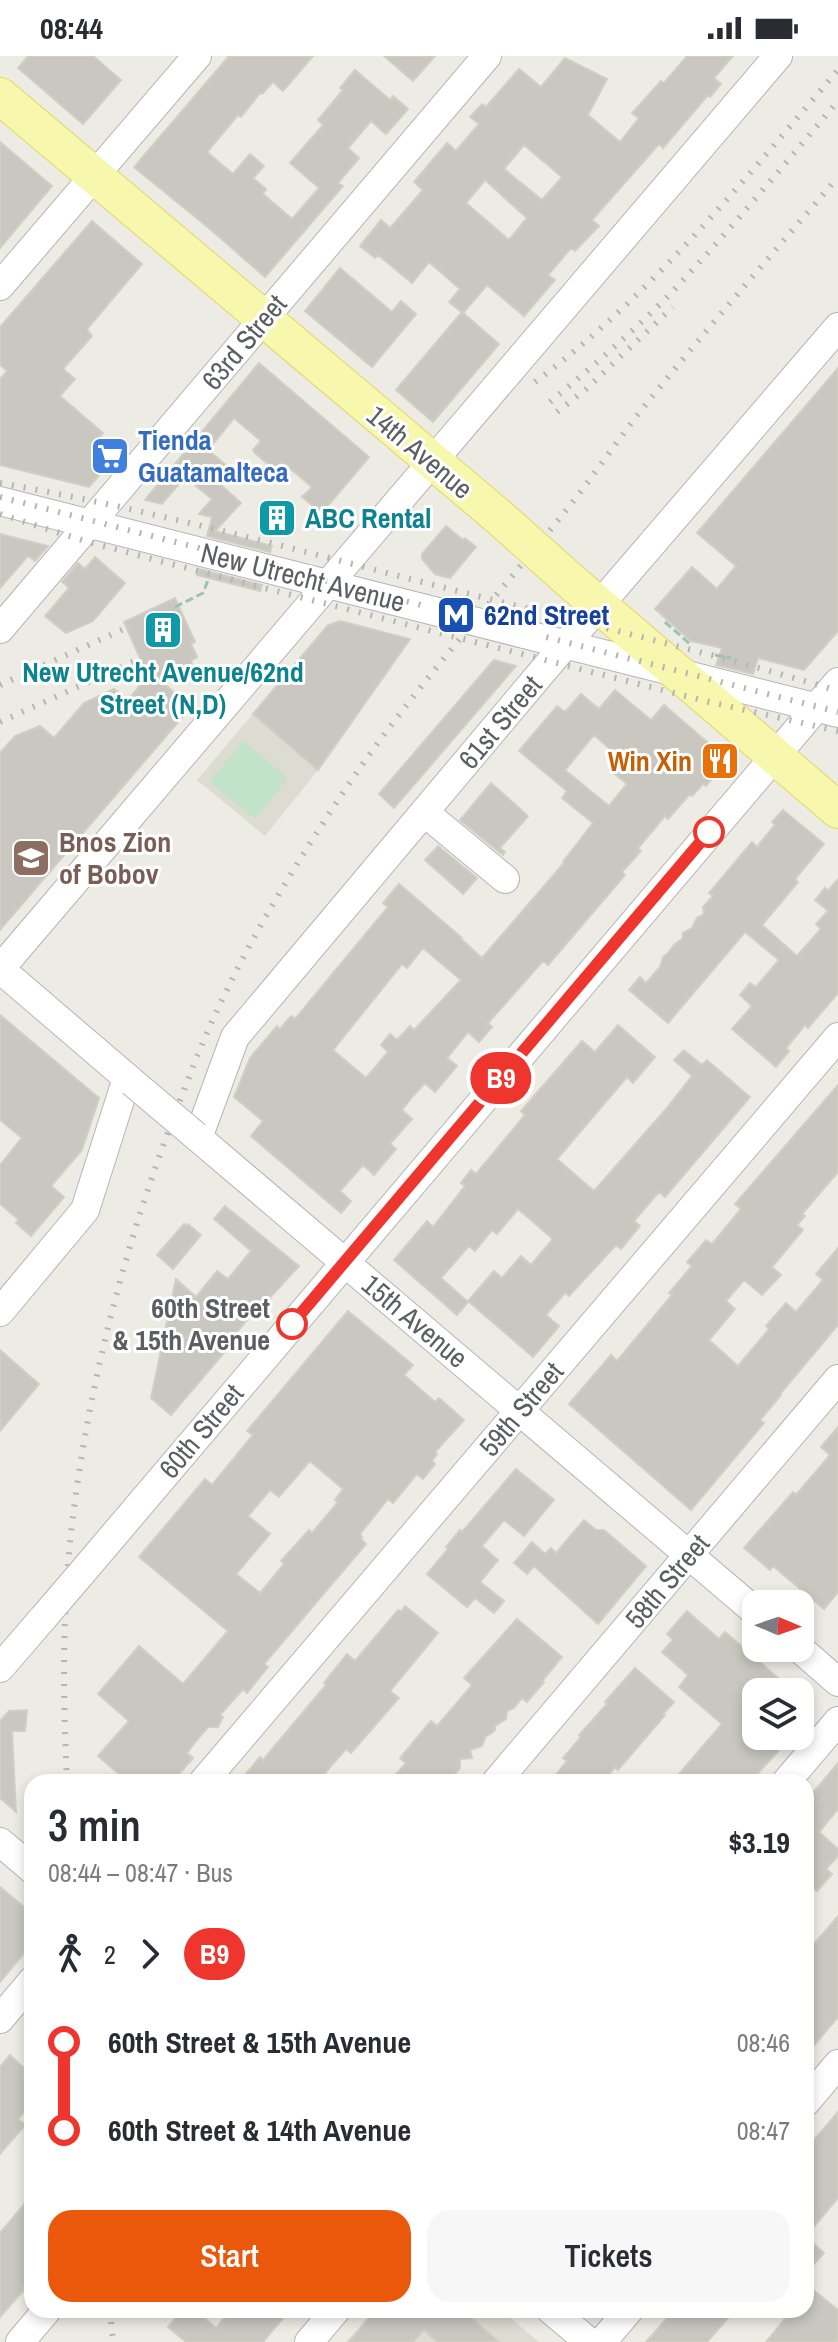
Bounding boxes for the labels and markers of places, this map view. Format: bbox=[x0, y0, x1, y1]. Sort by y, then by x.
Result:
place label: Tienda Guatamalteca bbox=[138, 421, 289, 491]
supermarket icon: Tienda Guatamalteca bbox=[89, 435, 131, 477]
building icon: ABC Rental bbox=[256, 497, 298, 539]
place label: ABC Rental bbox=[305, 499, 431, 537]
metro station icon: 62nd Street bbox=[435, 594, 477, 636]
place label: 62nd Street bbox=[484, 596, 609, 634]
building icon: New Utrecht Avenue/62nd Street (N,D) bbox=[142, 609, 184, 651]
place label: New Utrecht Avenue/62nd Street (N,D) bbox=[22, 653, 304, 723]
restaurant icon: Win Xin bbox=[699, 740, 741, 782]
place label: Win Xin bbox=[608, 742, 692, 780]
unlabelled marker bbox=[694, 817, 724, 847]
place label: Bnos Zion of Bobov bbox=[59, 823, 171, 893]
school or university icon: Bnos Zion of Bobov bbox=[10, 837, 52, 879]
place label: 60th Street & 15th Avenue bbox=[112, 1289, 270, 1359]
marker: 60th Street & 15th Avenue bbox=[277, 1309, 307, 1339]

